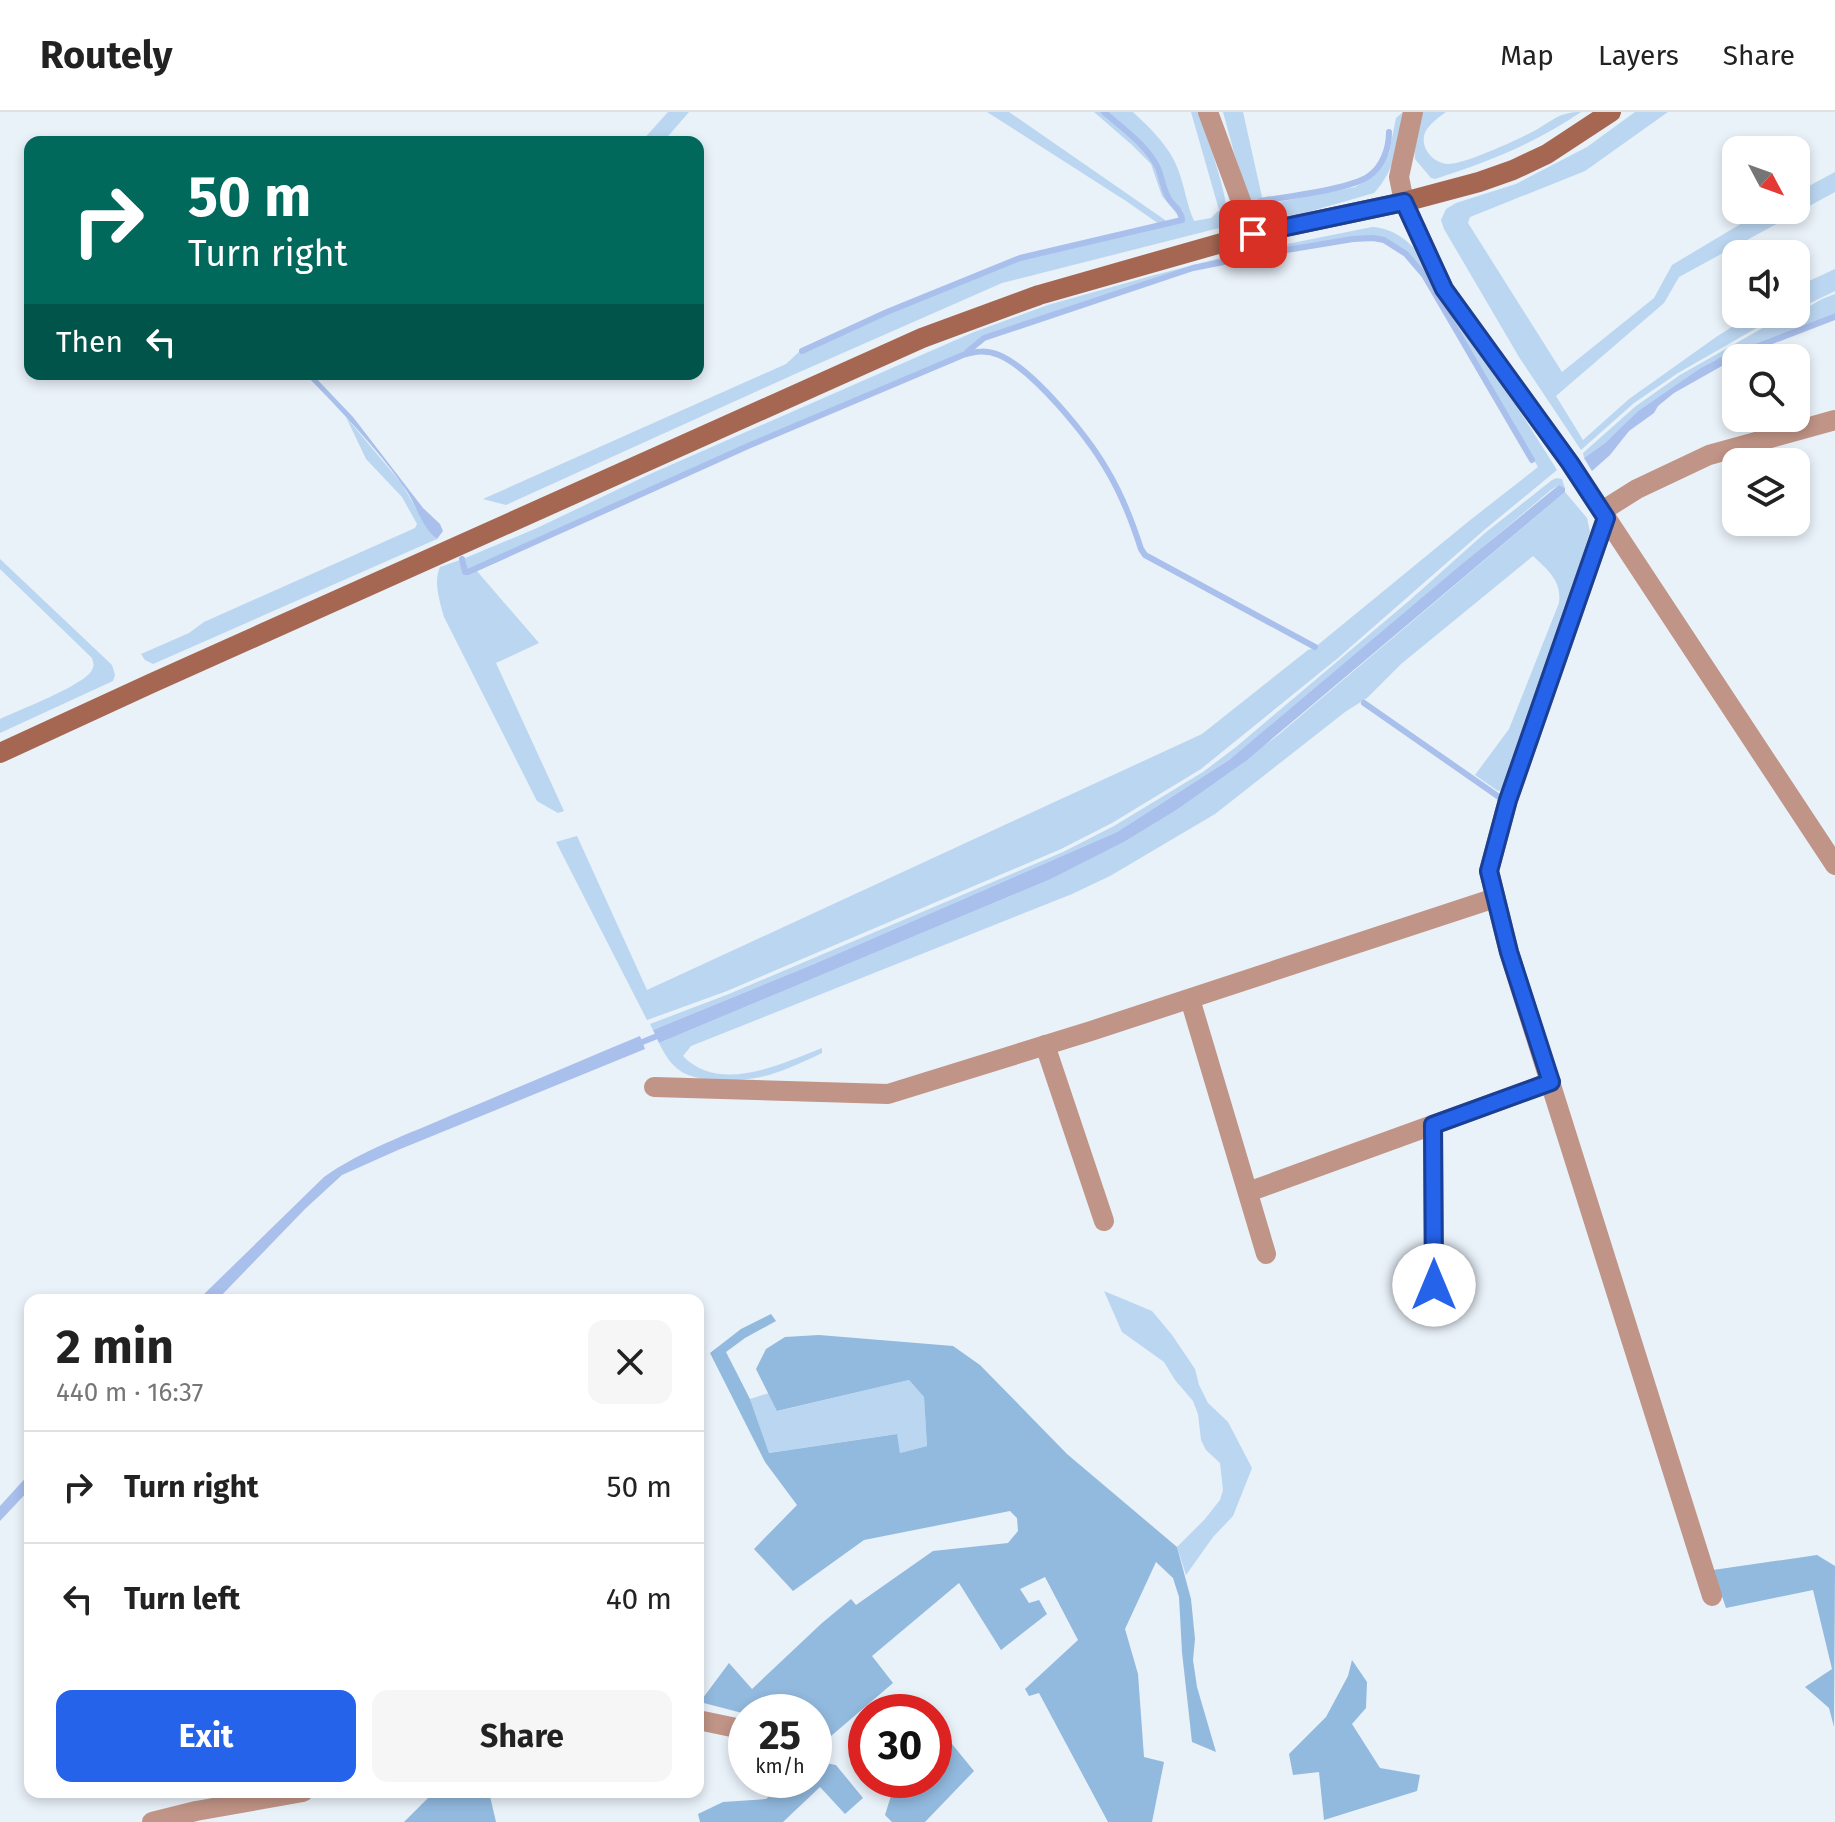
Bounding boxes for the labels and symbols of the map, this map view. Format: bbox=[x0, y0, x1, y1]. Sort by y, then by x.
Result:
north arrow bbox=[1722, 136, 1810, 224]
pin bbox=[1219, 200, 1287, 268]
position arrow bbox=[1392, 1243, 1476, 1327]
speed limit sign: 30 bbox=[848, 1694, 952, 1798]

